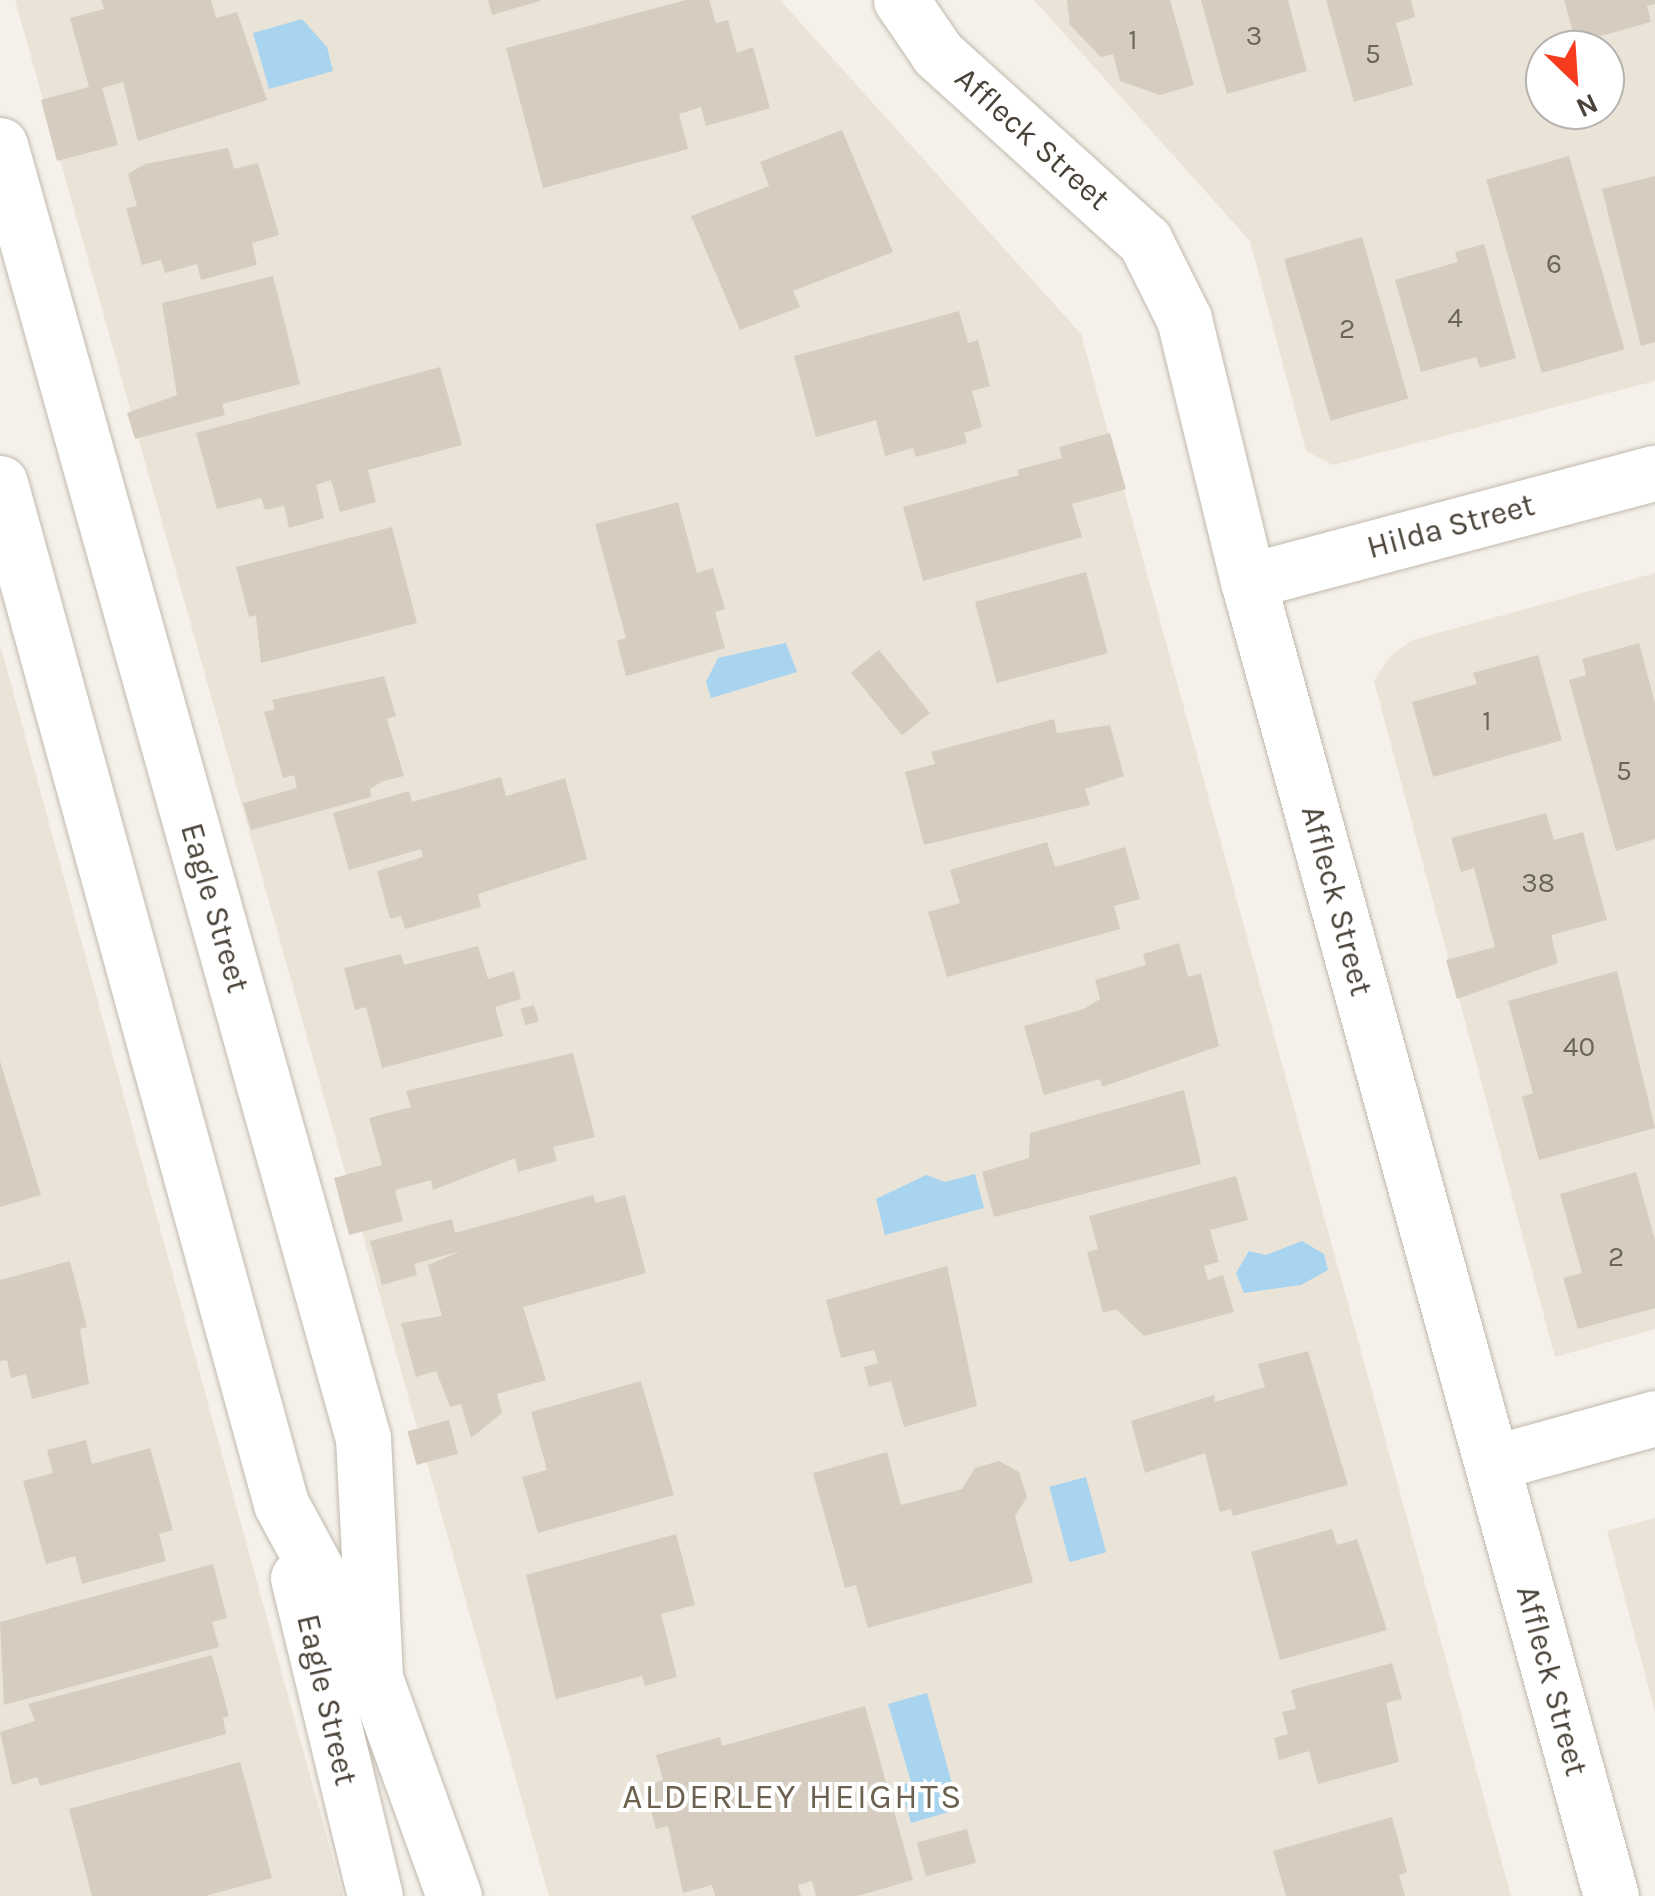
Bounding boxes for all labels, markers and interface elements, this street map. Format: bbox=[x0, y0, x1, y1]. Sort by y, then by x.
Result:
house number: 3 bbox=[1246, 19, 1262, 53]
house number: 1 bbox=[1128, 23, 1138, 57]
north arrow bbox=[1525, 30, 1625, 130]
house number: 5 bbox=[1365, 37, 1381, 71]
street label: Affleck Street bbox=[947, 59, 1117, 219]
text: N bbox=[1571, 87, 1603, 125]
house number: 6 bbox=[1546, 247, 1562, 281]
house number: 4 bbox=[1447, 301, 1463, 335]
house number: 2 bbox=[1339, 312, 1355, 346]
street label: Hilda Street bbox=[1363, 486, 1539, 568]
house number: 1 bbox=[1482, 704, 1492, 738]
house number: 5 bbox=[1616, 754, 1632, 788]
street label: Affleck Street bbox=[1292, 802, 1380, 1000]
street label: Eagle Street bbox=[171, 819, 257, 997]
house number: 38 bbox=[1521, 866, 1555, 900]
house number: 40 bbox=[1563, 1030, 1595, 1064]
house number: 2 bbox=[1608, 1240, 1624, 1274]
street label: Affleck Street bbox=[1507, 1582, 1595, 1780]
street label: Eagle Street bbox=[288, 1611, 364, 1789]
district label: ALDERLEY HEIGHTS bbox=[622, 1776, 964, 1818]

